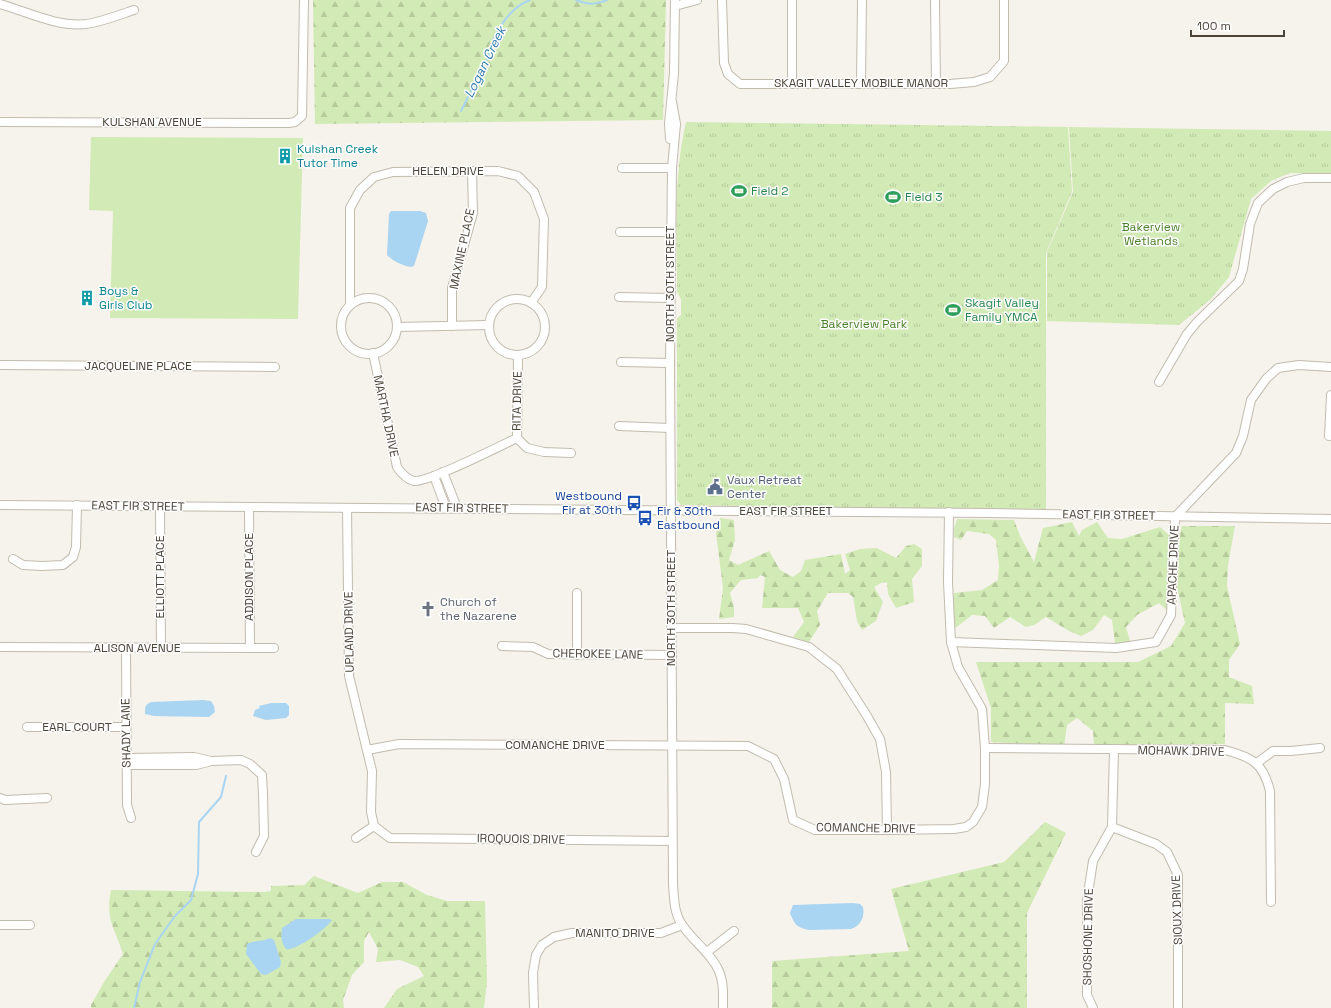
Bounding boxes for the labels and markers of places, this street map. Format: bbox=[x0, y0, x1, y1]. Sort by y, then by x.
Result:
place label: Kulshan Creek Tutor Time bbox=[297, 141, 379, 171]
building icon: Kulshan Creek Tutor Time bbox=[276, 147, 294, 165]
sports icon: Field 2 bbox=[730, 182, 748, 200]
place label: Field 2 bbox=[751, 183, 789, 199]
sports icon: Field 3 bbox=[884, 188, 902, 206]
place label: Field 3 bbox=[905, 189, 943, 205]
place label: Boys & Girls Club bbox=[99, 283, 153, 313]
building icon: Boys & Girls Club bbox=[78, 289, 96, 307]
place label: Skagit Valley Family YMCA bbox=[965, 295, 1039, 325]
sports icon: Skagit Valley Family YMCA bbox=[944, 301, 962, 319]
place label: Vaux Retreat Center bbox=[727, 472, 802, 502]
public building icon: Vaux Retreat Center bbox=[706, 478, 724, 496]
place label: Westbound Fir at 30th bbox=[555, 488, 622, 518]
bus stop icon: Westbound Fir at 30th bbox=[625, 494, 643, 512]
place label: Fir & 30th Eastbound bbox=[657, 503, 720, 533]
bus stop icon: Fir & 30th Eastbound bbox=[636, 509, 654, 527]
place label: Church of the Nazarene bbox=[440, 594, 517, 624]
church icon: Church of the Nazarene bbox=[419, 600, 437, 618]

